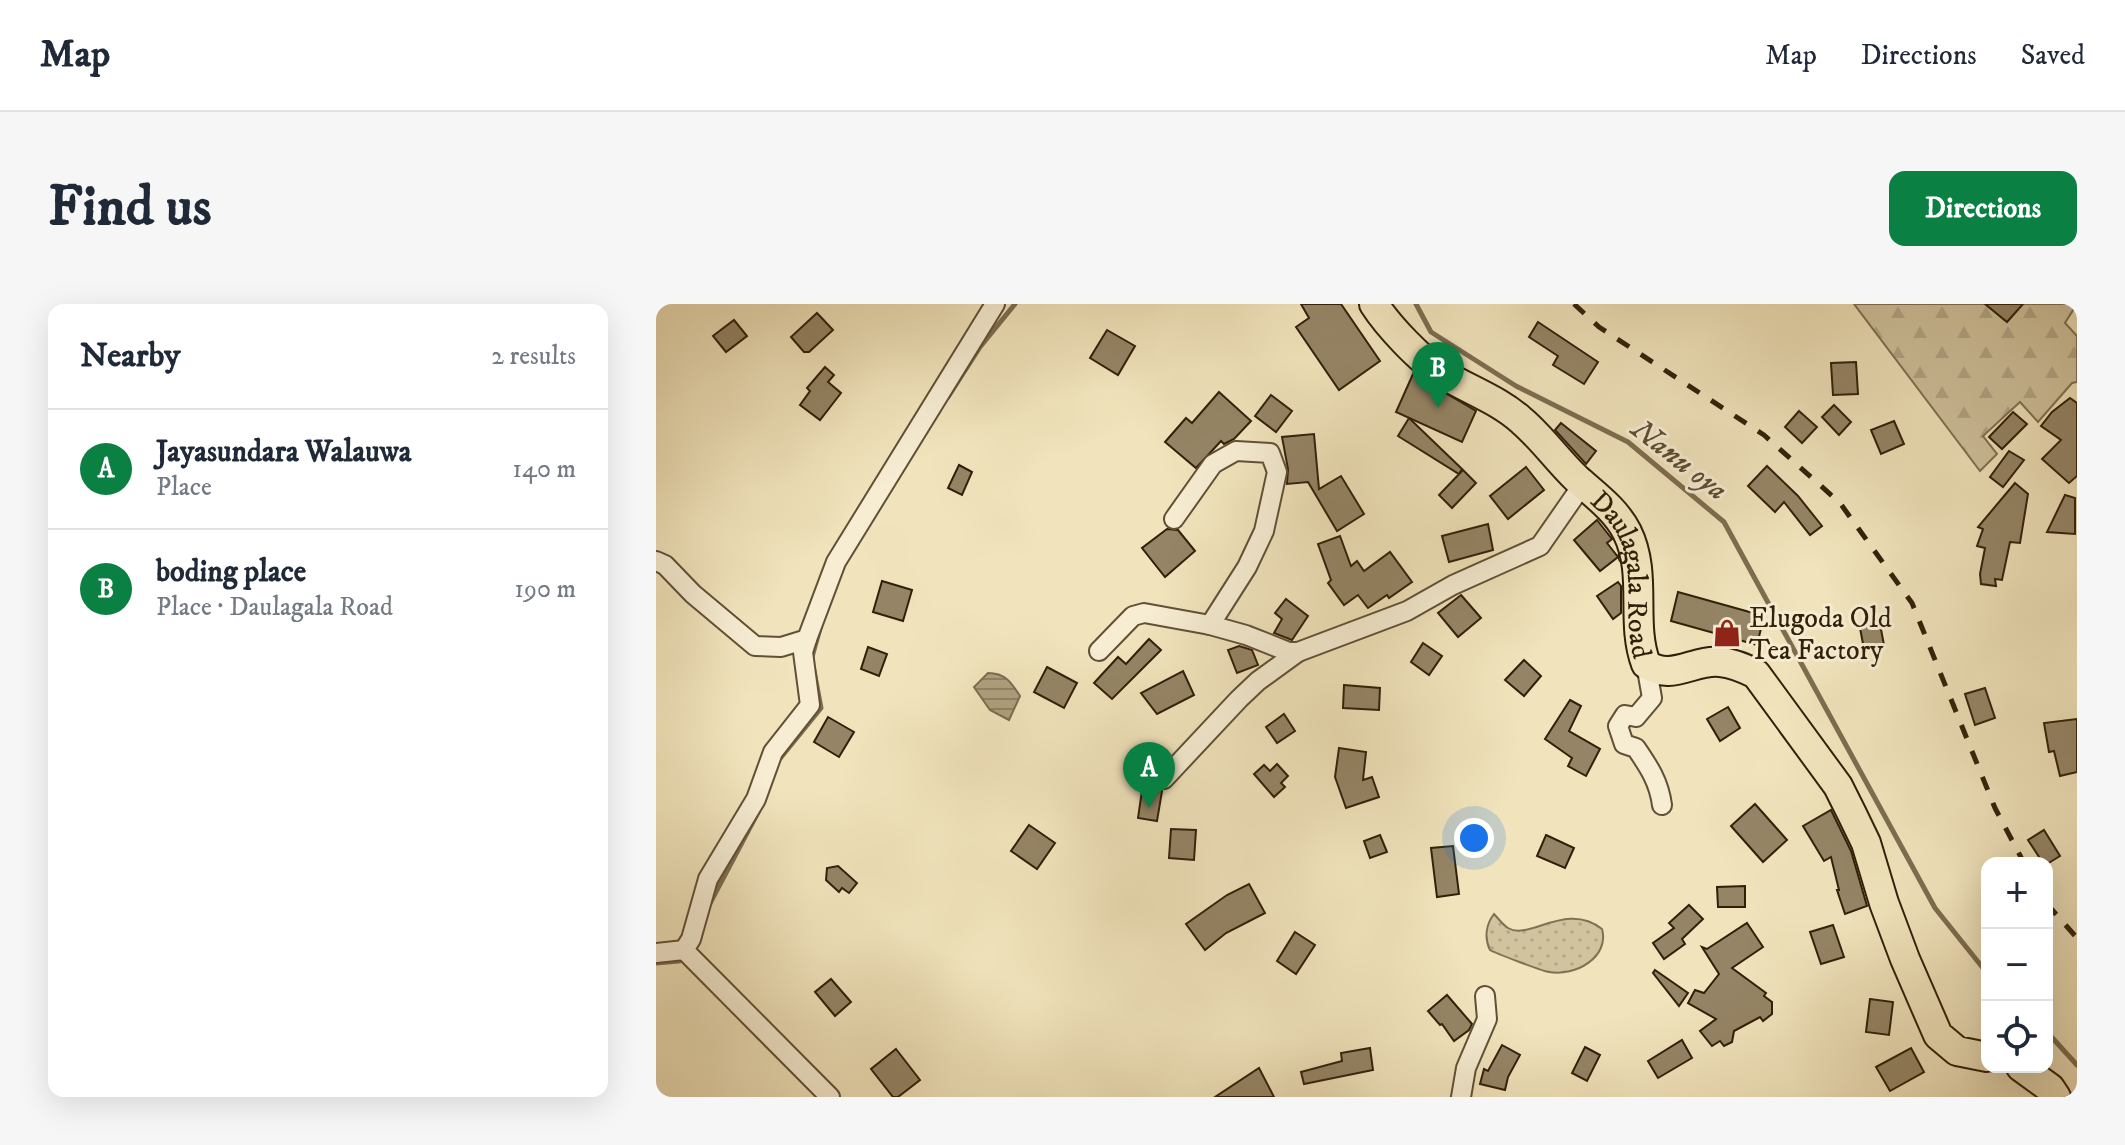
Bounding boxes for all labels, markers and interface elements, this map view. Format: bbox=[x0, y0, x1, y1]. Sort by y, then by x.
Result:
text: Map bbox=[40, 31, 110, 79]
text: Map bbox=[1765, 38, 1817, 73]
text: Directions bbox=[1861, 38, 1977, 73]
text: Saved bbox=[2021, 38, 2085, 73]
button: Directions bbox=[1889, 171, 2077, 246]
text: Find us bbox=[48, 173, 212, 243]
text: Nearby bbox=[80, 335, 181, 377]
text: 2 results bbox=[491, 340, 576, 373]
pin: B bbox=[1412, 342, 1464, 408]
water label: Nanu oya bbox=[1622, 410, 1735, 509]
text: Jayasundara Walauwa bbox=[156, 434, 412, 471]
text: A bbox=[98, 453, 114, 486]
text: 140 m bbox=[512, 453, 576, 486]
text: Place bbox=[156, 471, 212, 504]
street label: Daulagala Road bbox=[1583, 483, 1659, 662]
text: boding place bbox=[156, 554, 306, 591]
text: B bbox=[98, 573, 114, 606]
text: 190 m bbox=[514, 573, 576, 606]
text: Place · Daulagala Road bbox=[156, 591, 393, 624]
place label: Elugoda Old Tea Factory bbox=[1749, 601, 1892, 668]
shop icon: Elugoda Old Tea Factory bbox=[1712, 618, 1742, 648]
pin: A bbox=[1123, 742, 1175, 808]
your location bbox=[1454, 818, 1494, 858]
map controls bbox=[1981, 857, 2053, 1073]
button: + bbox=[1981, 857, 2053, 929]
button: − bbox=[1981, 929, 2053, 1001]
button: locate bbox=[1981, 1001, 2053, 1073]

